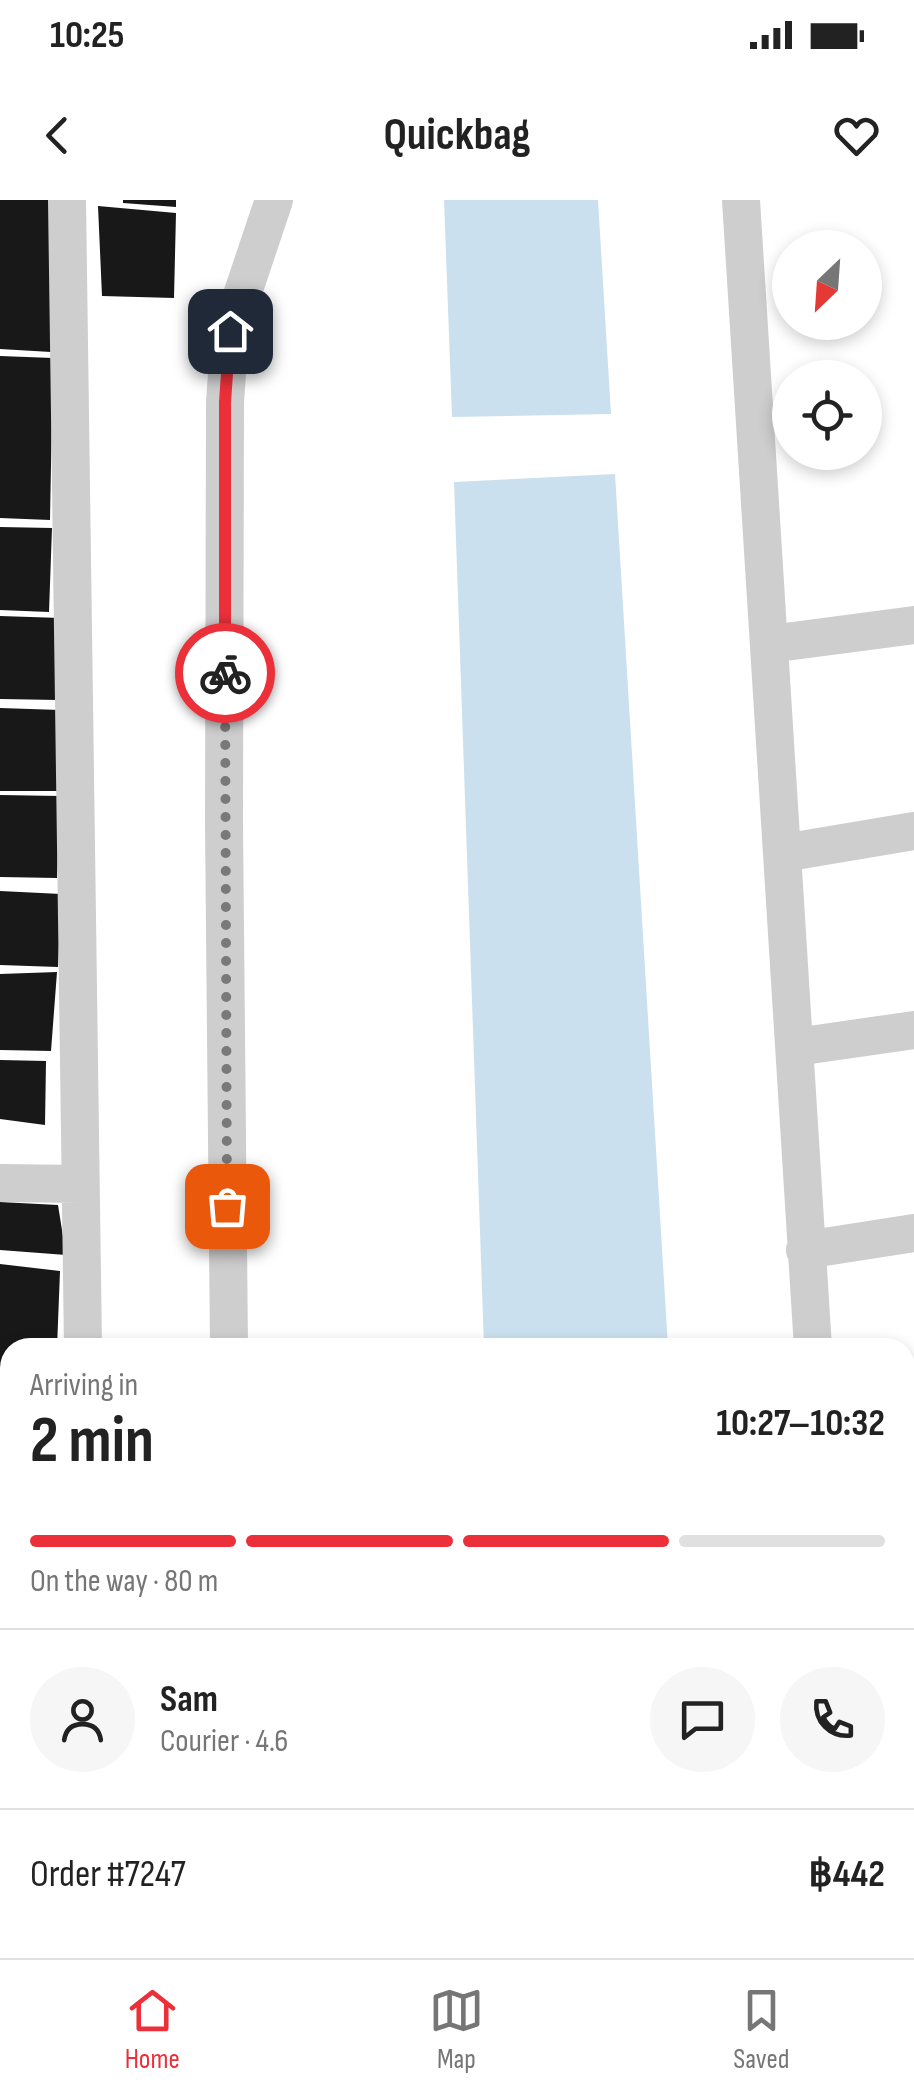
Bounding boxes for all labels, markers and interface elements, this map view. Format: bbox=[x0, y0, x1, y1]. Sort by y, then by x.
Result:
text: 10:25 bbox=[50, 13, 124, 58]
icon: back bbox=[30, 108, 85, 163]
text: Quickbag bbox=[383, 108, 531, 163]
icon: heart bbox=[829, 108, 884, 163]
north arrow bbox=[772, 230, 882, 340]
map controls bbox=[772, 230, 882, 470]
pin bbox=[188, 289, 273, 374]
icon: home bbox=[203, 304, 258, 359]
button: locate bbox=[772, 360, 882, 470]
courier bbox=[175, 623, 275, 723]
icon: bike bbox=[198, 646, 253, 701]
pin bbox=[185, 1164, 270, 1249]
icon: bag bbox=[200, 1179, 255, 1234]
text: Arriving in bbox=[30, 1366, 138, 1405]
text: 10:27–10:32 bbox=[716, 1401, 885, 1446]
text: 2 min bbox=[30, 1403, 154, 1481]
text: On the way · 80 m bbox=[30, 1562, 218, 1601]
button: person bbox=[30, 1667, 135, 1772]
button: chat bbox=[650, 1667, 755, 1772]
button: phone bbox=[780, 1667, 885, 1772]
text: Sam bbox=[160, 1677, 218, 1722]
text: Courier · 4.6 bbox=[160, 1722, 288, 1761]
text: Order #7247 bbox=[30, 1852, 186, 1897]
text: ฿442 bbox=[809, 1852, 885, 1897]
tab: Home bbox=[125, 1983, 180, 2076]
tab: Map bbox=[429, 1983, 484, 2076]
tab: Saved bbox=[733, 1983, 789, 2076]

